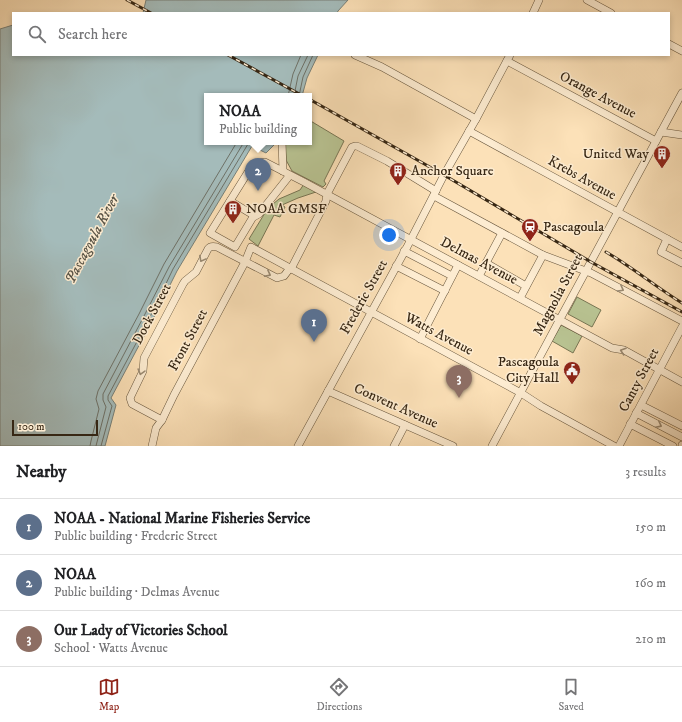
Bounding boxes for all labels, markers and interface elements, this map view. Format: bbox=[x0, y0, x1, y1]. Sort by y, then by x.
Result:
search box bbox=[12, 12, 670, 56]
icon: search bbox=[26, 23, 48, 45]
text: Search here bbox=[58, 25, 127, 44]
street label: Orange Avenue bbox=[557, 67, 640, 123]
popup bbox=[204, 93, 312, 145]
text: NOAA bbox=[219, 102, 261, 121]
text: Public building bbox=[219, 121, 297, 137]
building icon: United Way bbox=[652, 144, 672, 169]
place label: United Way bbox=[583, 145, 649, 163]
street label: Krebs Avenue bbox=[545, 152, 620, 204]
pin: 2 bbox=[245, 158, 271, 191]
building icon: Anchor Square bbox=[388, 161, 408, 186]
place label: Anchor Square bbox=[411, 162, 494, 180]
water label: Pascagoula River bbox=[61, 190, 124, 287]
building icon: NOAA GMSF bbox=[223, 199, 243, 224]
place label: NOAA GMSF bbox=[246, 200, 327, 218]
station icon: Pascagoula bbox=[520, 217, 540, 242]
place label: Pascagoula bbox=[543, 218, 604, 236]
your location bbox=[379, 225, 399, 245]
street label: Delmas Avenue bbox=[437, 233, 521, 289]
street label: Magnolia Street bbox=[529, 251, 587, 339]
one-way arrow bbox=[200, 255, 207, 262]
street label: Frederic Street bbox=[336, 256, 392, 338]
one-way arrow bbox=[264, 270, 272, 277]
street label: Dock Street bbox=[128, 280, 176, 348]
one-way arrow bbox=[616, 284, 624, 291]
street label: Front Street bbox=[164, 305, 212, 374]
street label: Watts Avenue bbox=[401, 308, 476, 360]
pin: 1 bbox=[301, 309, 327, 342]
street label: Canty Street bbox=[615, 345, 664, 415]
one-way arrow bbox=[619, 347, 626, 356]
place label: Pascagoula City Hall bbox=[498, 353, 560, 387]
public building icon: Pascagoula City Hall bbox=[562, 360, 582, 385]
pin: 3 bbox=[446, 365, 472, 398]
one-way arrow bbox=[137, 368, 146, 375]
street label: Convent Avenue bbox=[351, 379, 441, 433]
scale bar bbox=[12, 418, 98, 437]
text: 100 m bbox=[18, 420, 44, 434]
one-way arrow bbox=[655, 420, 662, 428]
text: Nearby bbox=[16, 461, 66, 483]
text: 3 results bbox=[625, 464, 666, 480]
text: NOAA - National Marine Fisheries Service bbox=[54, 509, 310, 528]
text: 1 bbox=[27, 519, 31, 535]
text: 150 m bbox=[635, 519, 666, 535]
text: Public building · Frederic Street bbox=[54, 528, 218, 544]
text: NOAA bbox=[54, 565, 96, 584]
text: 2 bbox=[26, 575, 32, 591]
text: 160 m bbox=[635, 575, 666, 591]
text: Public building · Delmas Avenue bbox=[54, 584, 220, 600]
text: Our Lady of Victories School bbox=[54, 621, 228, 640]
text: 3 bbox=[27, 631, 31, 647]
text: 210 m bbox=[635, 631, 666, 647]
text: School · Watts Avenue bbox=[54, 640, 168, 656]
tab: Map bbox=[98, 676, 120, 714]
tab: Directions bbox=[317, 676, 362, 714]
tab: Saved bbox=[559, 676, 584, 714]

